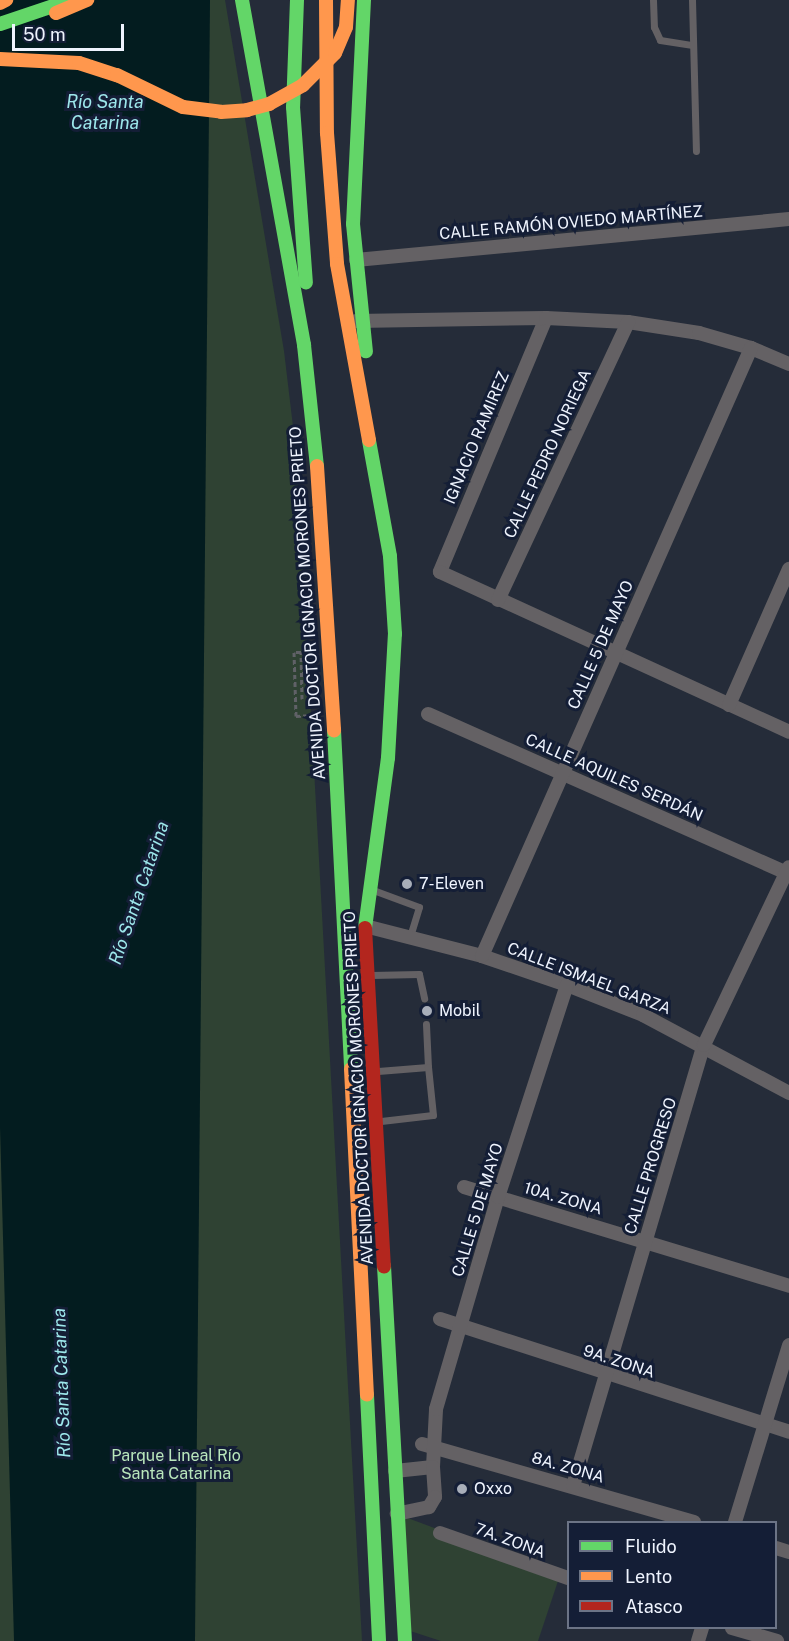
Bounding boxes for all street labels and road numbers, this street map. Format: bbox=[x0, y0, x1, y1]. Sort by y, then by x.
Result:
street label: CALLE RAMÓN OVIEDO MARTÍNEZ bbox=[438, 202, 704, 244]
street label: CALLE PEDRO NORIEGA bbox=[500, 366, 596, 542]
street label: IGNACIO RAMIREZ bbox=[440, 369, 514, 507]
street label: AVENIDA DOCTOR IGNACIO MORONES PRIETO bbox=[286, 426, 330, 780]
street label: CALLE 5 DE MAYO bbox=[564, 578, 638, 712]
street label: CALLE AQUILES SERDÁN bbox=[522, 730, 706, 826]
street label: AVENIDA DOCTOR IGNACIO MORONES PRIETO bbox=[340, 911, 378, 1265]
street label: CALLE ISMAEL GARZA bbox=[504, 939, 674, 1019]
street label: CALLE PROGRESO bbox=[621, 1095, 681, 1237]
street label: CALLE 5 DE MAYO bbox=[449, 1141, 507, 1279]
street label: 10A. ZONA bbox=[522, 1179, 604, 1219]
street label: 9A. ZONA bbox=[581, 1341, 657, 1383]
street label: 8A. ZONA bbox=[529, 1448, 607, 1488]
street label: 7A. ZONA bbox=[472, 1519, 548, 1563]

